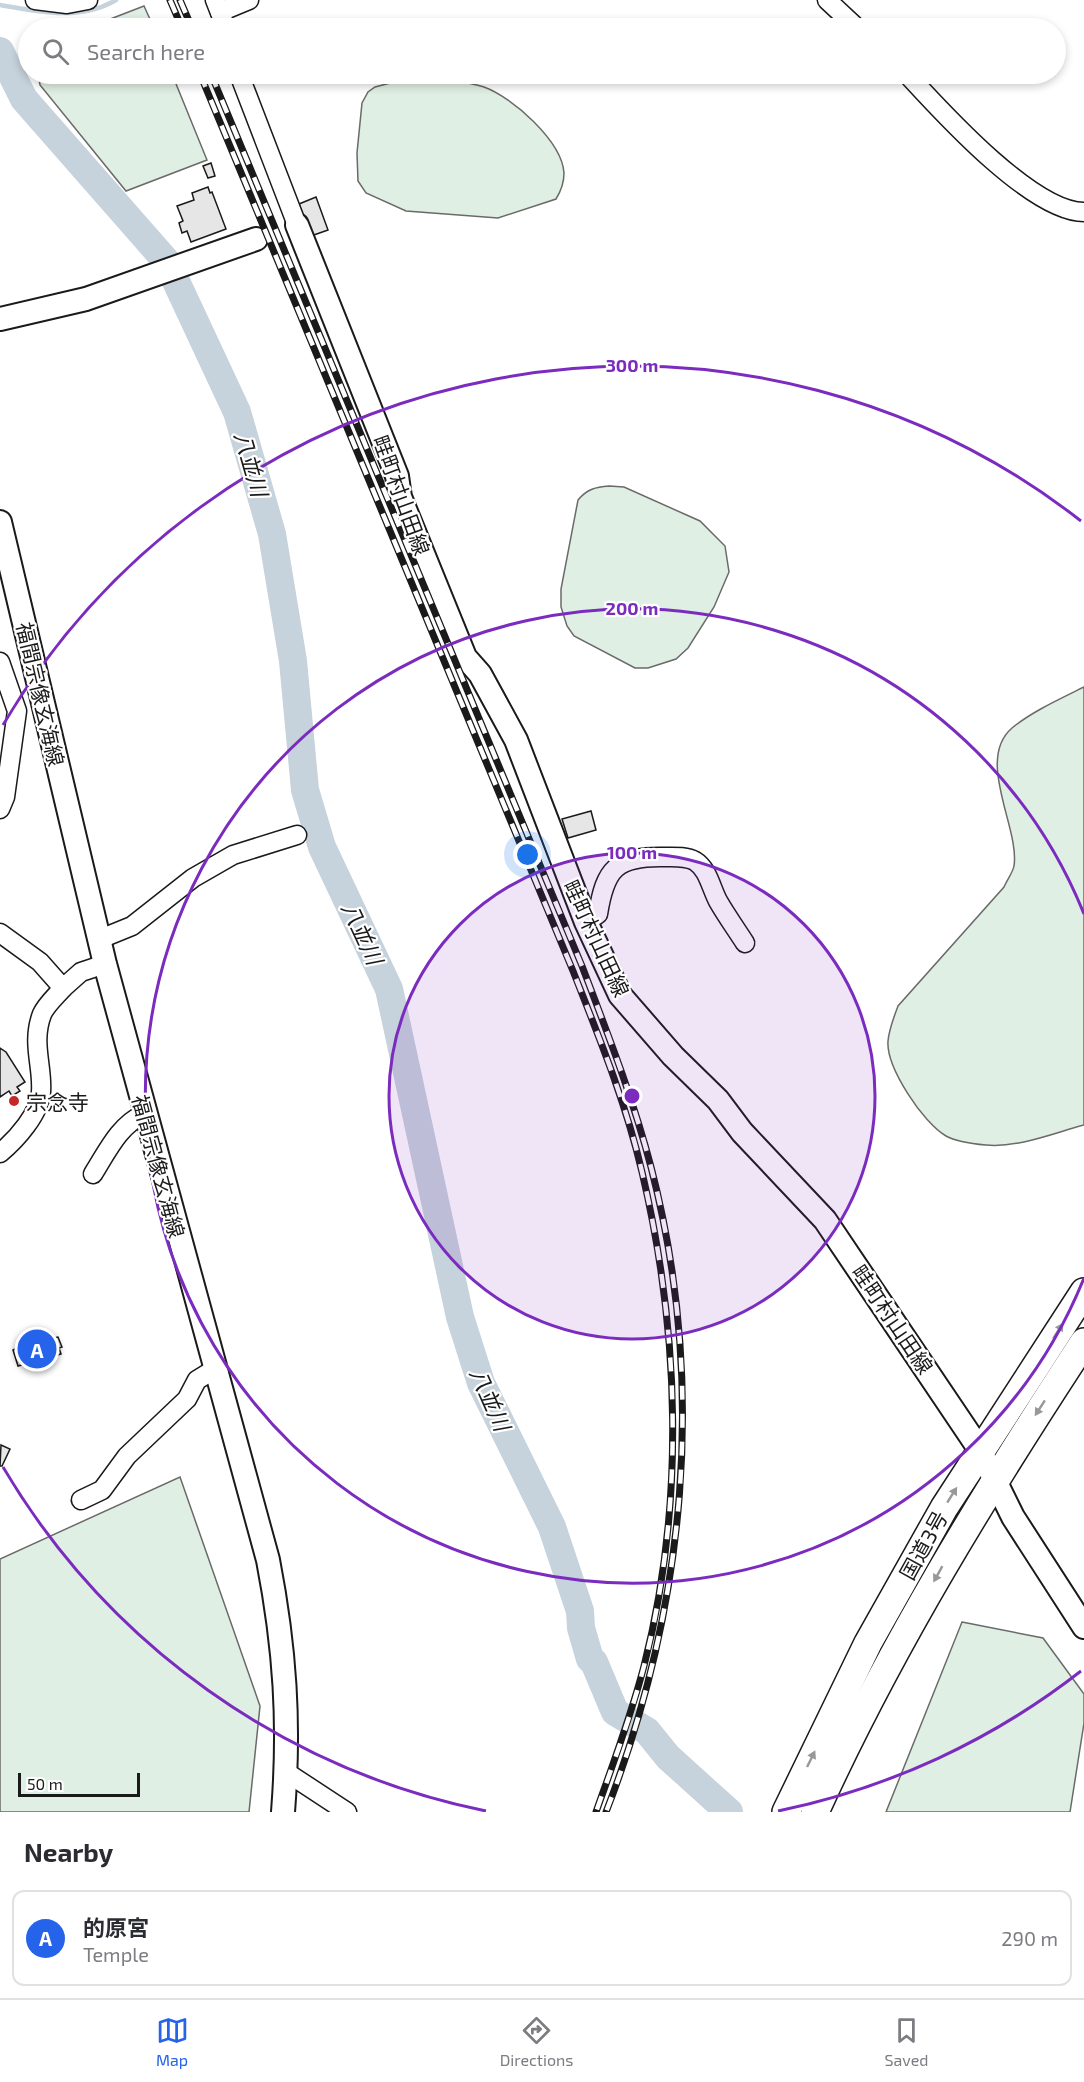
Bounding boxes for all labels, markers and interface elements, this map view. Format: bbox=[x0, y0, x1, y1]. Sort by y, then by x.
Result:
search box bbox=[18, 18, 1066, 84]
icon: search bbox=[39, 35, 72, 68]
text: Search here bbox=[87, 38, 205, 64]
text: 300 m bbox=[606, 354, 658, 376]
water label: 八並川 bbox=[230, 429, 274, 501]
street label: 畦町村山田線 bbox=[369, 432, 435, 558]
text: 200 m bbox=[606, 597, 658, 619]
street label: 福間宗像玄海線 bbox=[12, 620, 70, 768]
your location bbox=[513, 840, 542, 869]
text: 100 m bbox=[607, 841, 657, 863]
street label: 畦町村山田線 bbox=[559, 876, 635, 1000]
water label: 八並川 bbox=[337, 898, 390, 970]
centre of rings bbox=[622, 1086, 642, 1106]
place label: 宗念寺 bbox=[26, 1089, 89, 1114]
street label: 福間宗像玄海線 bbox=[128, 1092, 190, 1240]
marker: 宗念寺 bbox=[7, 1094, 21, 1108]
street label: 畦町村山田線 bbox=[847, 1260, 939, 1378]
one-way arrow bbox=[1053, 1323, 1064, 1339]
pin: A bbox=[18, 1326, 57, 1372]
water label: 八並川 bbox=[466, 1364, 517, 1436]
one-way arrow bbox=[1035, 1400, 1046, 1416]
one-way arrow bbox=[947, 1486, 958, 1503]
street label: 国道3号 bbox=[894, 1506, 952, 1584]
one-way arrow bbox=[933, 1566, 944, 1582]
one-way arrow bbox=[806, 1750, 816, 1767]
scale bar bbox=[18, 1770, 140, 1798]
text: 50 m bbox=[27, 1774, 63, 1793]
text: Nearby bbox=[24, 1836, 113, 1867]
text: 的原宮 bbox=[83, 1914, 149, 1940]
text: A bbox=[39, 1926, 52, 1950]
text: 290 m bbox=[1001, 1926, 1058, 1950]
text: Temple bbox=[83, 1942, 149, 1966]
tab: Map bbox=[156, 2014, 189, 2069]
tab: Directions bbox=[500, 2014, 573, 2069]
tab: Saved bbox=[885, 2014, 928, 2069]

